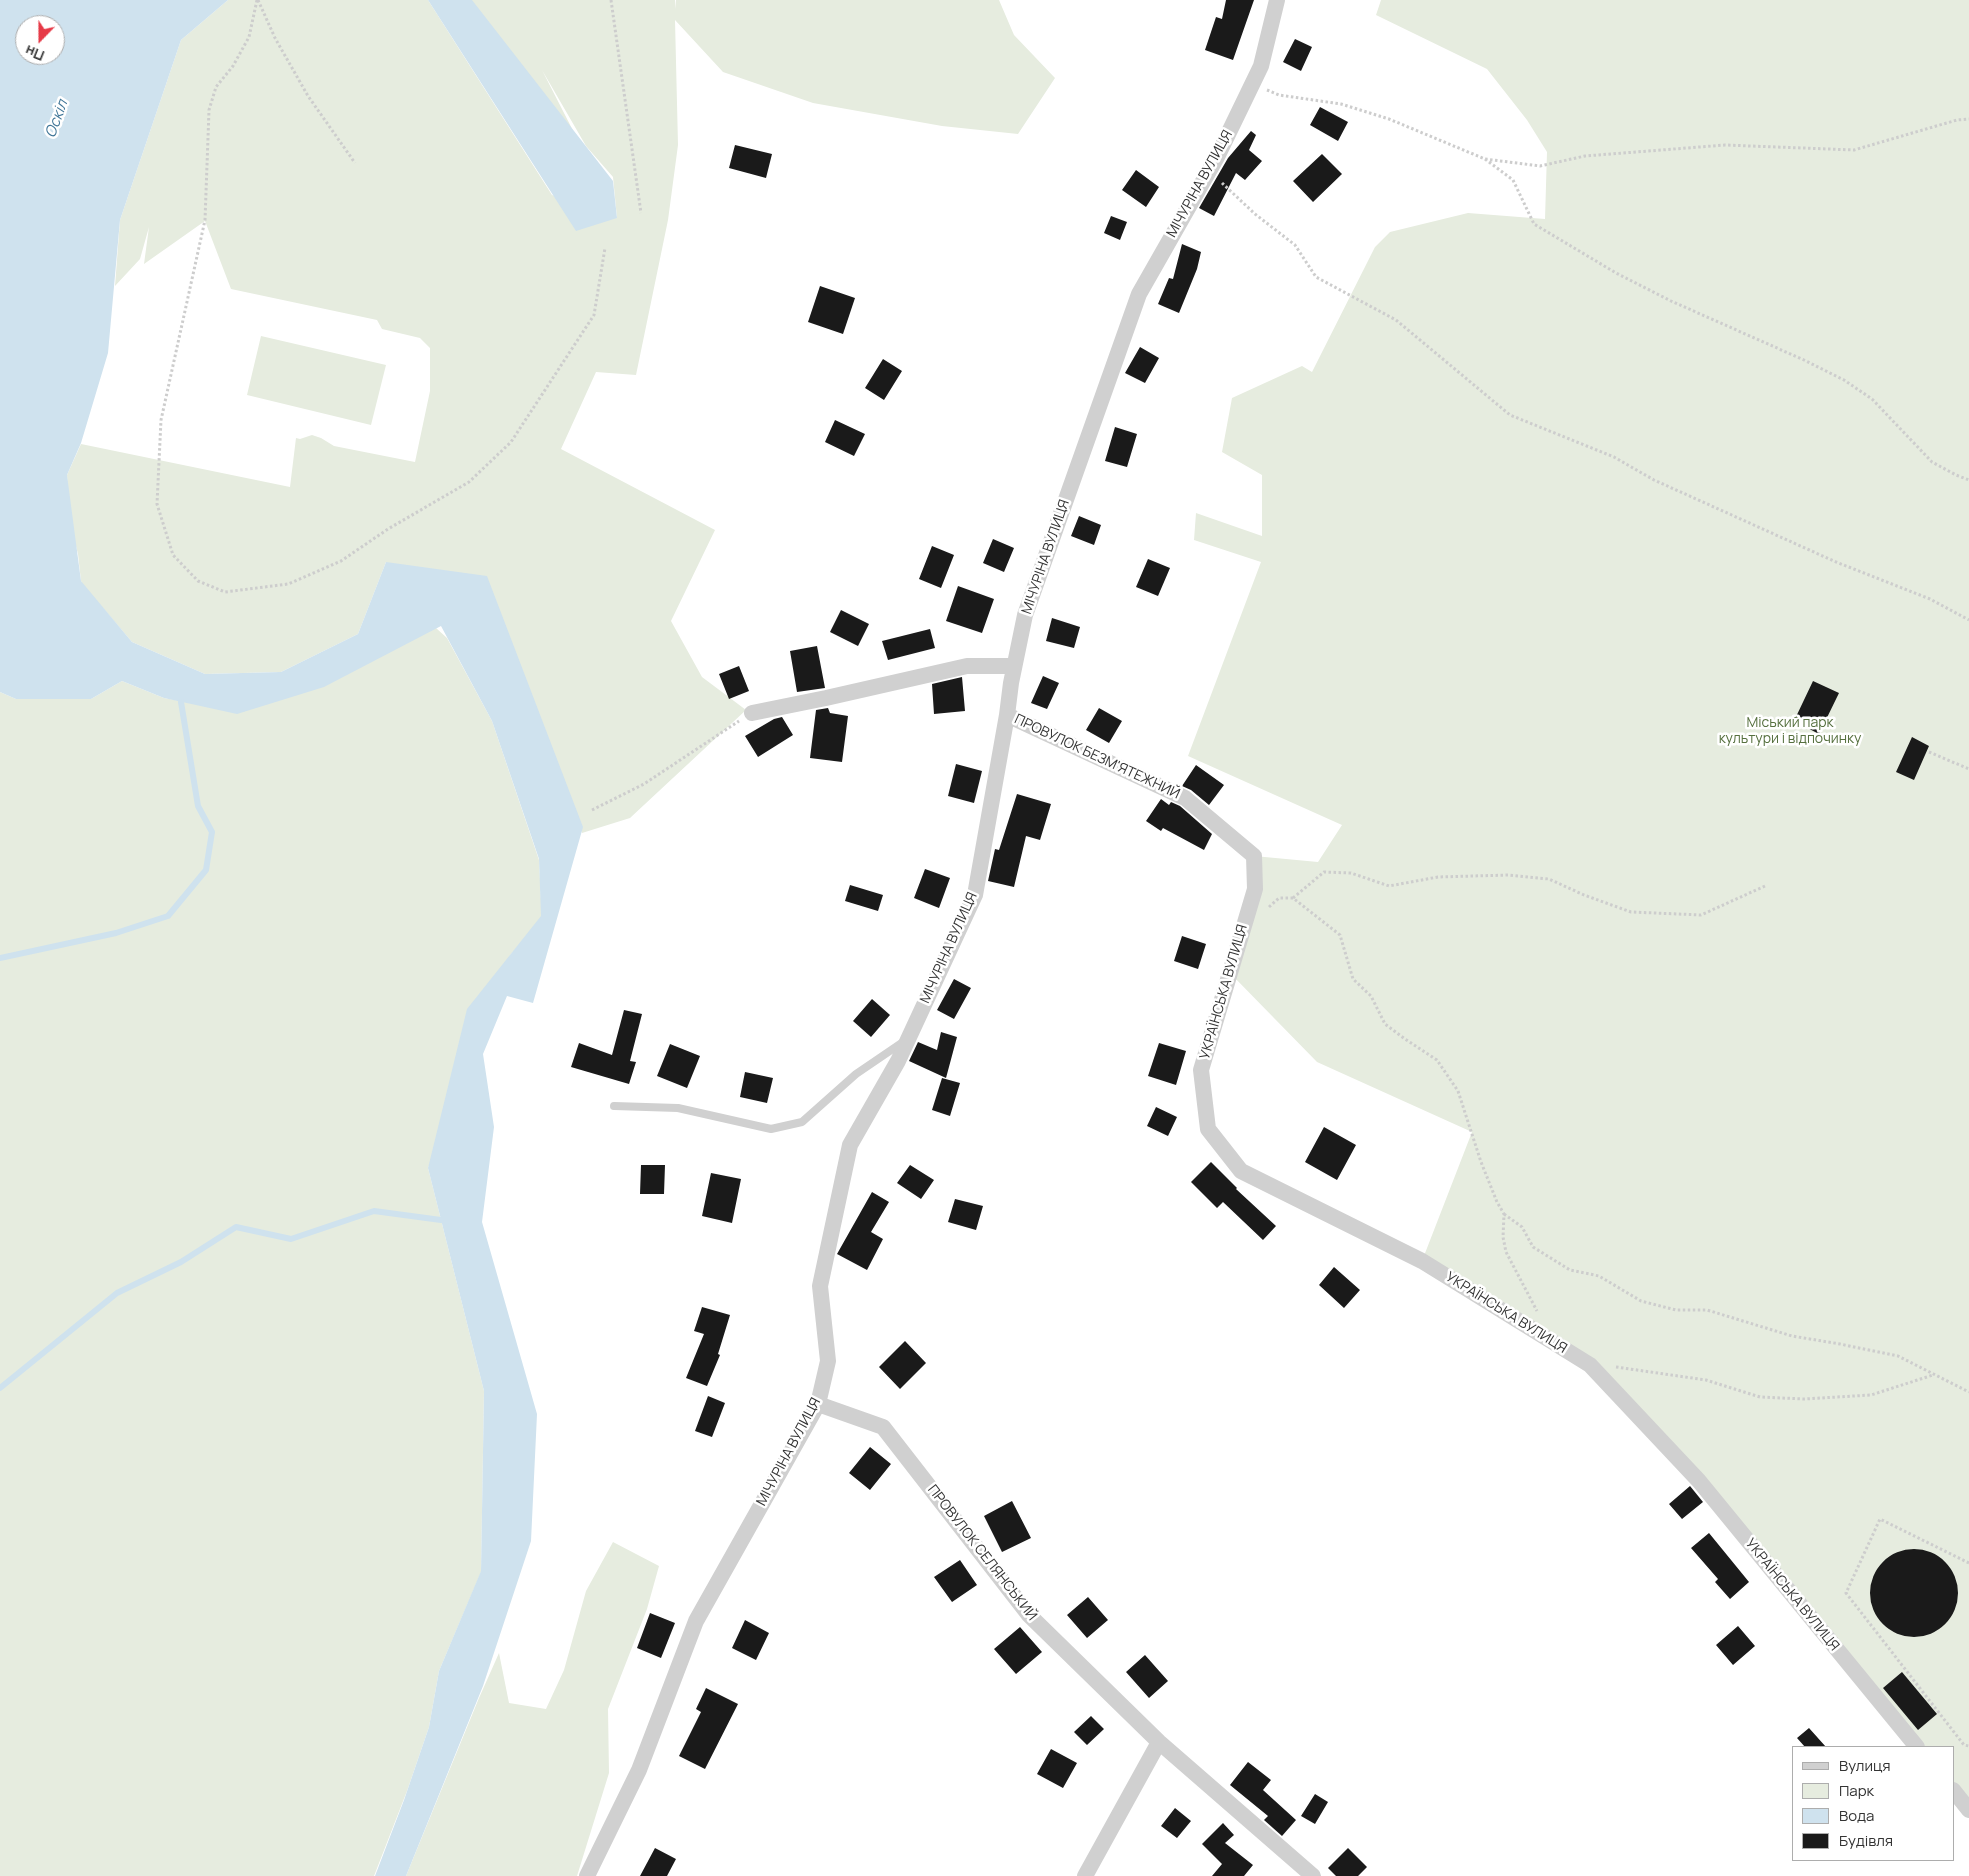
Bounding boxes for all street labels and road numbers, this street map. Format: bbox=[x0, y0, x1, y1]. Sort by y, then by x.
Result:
street label: МІЧУРІНА ВУЛИЦЯ bbox=[1164, 127, 1236, 241]
street label: МІЧУРІНА ВУЛИЦЯ bbox=[1019, 498, 1073, 616]
street label: ПРОВУЛОК БЕЗМ'ЯТЕЖНИЙ bbox=[1012, 711, 1182, 803]
street label: МІЧУРІНА ВУЛИЦЯ bbox=[917, 890, 981, 1006]
street label: УКРАЇНСЬКА ВУЛИЦЯ bbox=[1197, 923, 1251, 1061]
street label: УКРАЇНСЬКА ВУЛИЦЯ bbox=[1442, 1269, 1570, 1357]
street label: МІЧУРІНА ВУЛИЦЯ bbox=[753, 1395, 825, 1509]
street label: ПРОВУЛОК СЕЛЯНСЬКИЙ bbox=[924, 1482, 1040, 1624]
street label: УКРАЇНСЬКА ВУЛИЦЯ bbox=[1742, 1535, 1842, 1655]

